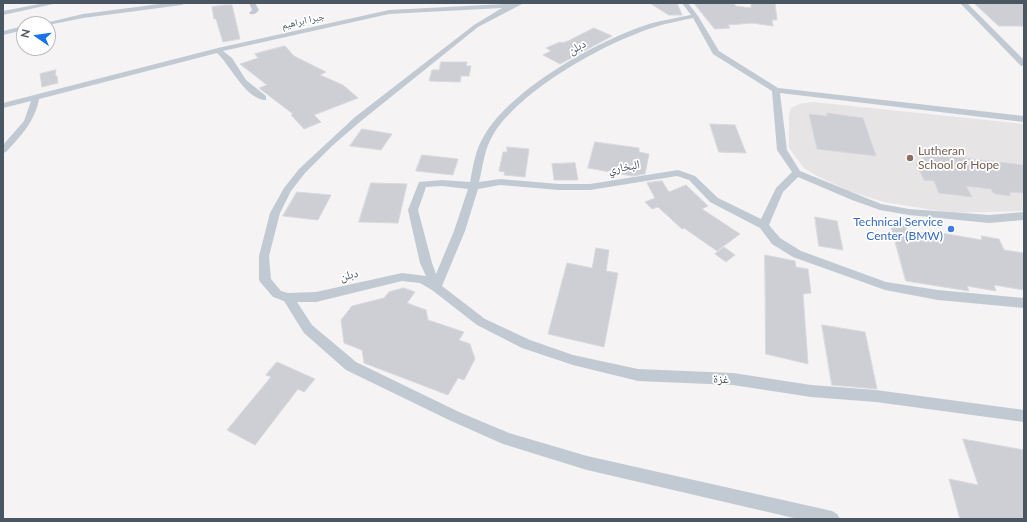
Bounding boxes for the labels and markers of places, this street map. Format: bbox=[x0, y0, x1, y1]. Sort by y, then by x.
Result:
place label: Lutheran School of Hope bbox=[918, 144, 999, 172]
marker: Lutheran School of Hope bbox=[905, 153, 915, 163]
place label: Technical Service Center (BMW) bbox=[853, 215, 943, 243]
marker: Technical Service Center (BMW) bbox=[946, 224, 956, 234]

